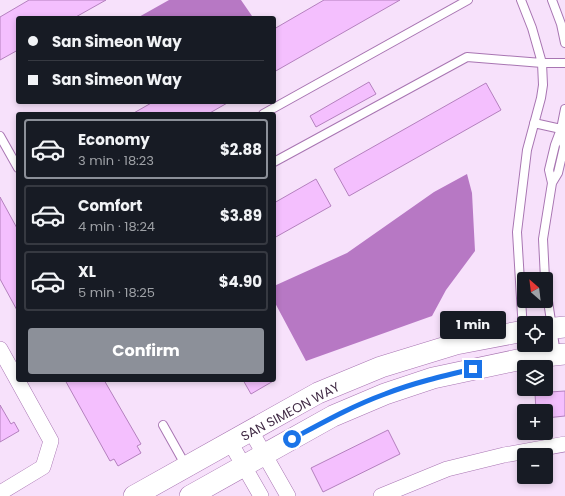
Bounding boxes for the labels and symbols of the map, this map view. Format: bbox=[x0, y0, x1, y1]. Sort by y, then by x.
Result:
north arrow bbox=[517, 272, 553, 308]
callout: 1 min bbox=[440, 311, 506, 339]
route end bbox=[464, 360, 482, 378]
street label: SAN SIMEON WAY bbox=[237, 377, 343, 446]
route start bbox=[283, 430, 301, 448]

